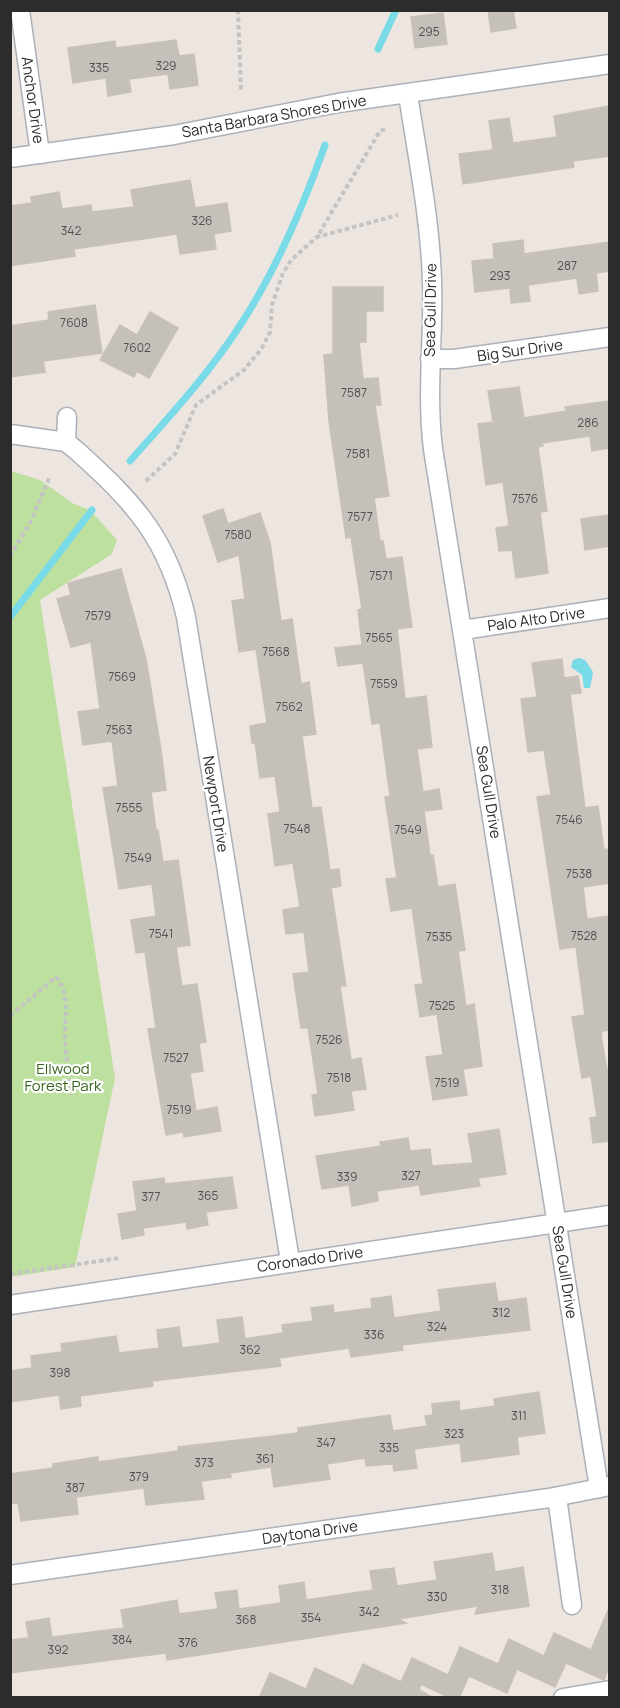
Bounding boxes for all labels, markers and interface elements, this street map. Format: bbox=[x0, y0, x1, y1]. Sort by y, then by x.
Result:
house number: 295 bbox=[418, 23, 440, 40]
street label: Anchor Drive bbox=[16, 55, 50, 145]
house number: 329 bbox=[156, 57, 176, 74]
house number: 335 bbox=[89, 59, 109, 76]
street label: Santa Barbara Shores Drive bbox=[180, 89, 368, 143]
house number: 326 bbox=[192, 212, 212, 229]
house number: 342 bbox=[61, 222, 81, 239]
house number: 287 bbox=[557, 257, 577, 274]
street label: Sea Gull Drive bbox=[419, 263, 441, 357]
house number: 293 bbox=[490, 267, 510, 284]
house number: 7608 bbox=[60, 314, 88, 331]
street label: Big Sur Drive bbox=[476, 334, 564, 366]
house number: 7602 bbox=[123, 339, 151, 356]
house number: 7587 bbox=[341, 384, 367, 401]
house number: 286 bbox=[577, 414, 599, 431]
house number: 7581 bbox=[346, 445, 370, 462]
house number: 7576 bbox=[512, 490, 538, 507]
house number: 7577 bbox=[347, 508, 373, 525]
house number: 7580 bbox=[224, 526, 252, 543]
house number: 7571 bbox=[369, 567, 393, 584]
street label: Palo Alto Drive bbox=[486, 602, 586, 636]
house number: 7579 bbox=[85, 607, 111, 624]
house number: 7565 bbox=[365, 629, 393, 646]
house number: 7568 bbox=[262, 643, 290, 660]
house number: 7569 bbox=[108, 668, 136, 685]
house number: 7559 bbox=[370, 675, 398, 692]
house number: 7562 bbox=[275, 698, 303, 715]
house number: 7563 bbox=[105, 721, 133, 738]
street label: Sea Gull Drive bbox=[471, 744, 507, 840]
street label: Newport Drive bbox=[198, 754, 234, 854]
house number: 7555 bbox=[116, 799, 142, 816]
house number: 7546 bbox=[555, 811, 583, 828]
house number: 7548 bbox=[284, 820, 311, 837]
house number: 7549 bbox=[394, 821, 422, 838]
house number: 7549 bbox=[124, 849, 152, 866]
house number: 7538 bbox=[566, 865, 592, 882]
house number: 7541 bbox=[149, 925, 173, 942]
house number: 7528 bbox=[571, 927, 597, 944]
house number: 7535 bbox=[426, 928, 452, 945]
house number: 7525 bbox=[429, 997, 455, 1014]
house number: 7526 bbox=[316, 1031, 342, 1048]
house number: 7527 bbox=[163, 1049, 189, 1066]
park label: Ellwood Forest Park bbox=[25, 1058, 102, 1096]
house number: 7518 bbox=[327, 1069, 351, 1086]
house number: 7519 bbox=[434, 1074, 460, 1091]
house number: 7519 bbox=[166, 1101, 192, 1118]
house number: 327 bbox=[401, 1167, 421, 1184]
house number: 339 bbox=[337, 1168, 357, 1185]
house number: 365 bbox=[197, 1187, 219, 1204]
house number: 377 bbox=[141, 1188, 161, 1205]
street label: Sea Gull Drive bbox=[547, 1224, 583, 1320]
street label: Coronado Drive bbox=[256, 1241, 365, 1277]
house number: 312 bbox=[492, 1304, 510, 1321]
house number: 324 bbox=[427, 1318, 447, 1335]
house number: 336 bbox=[364, 1326, 384, 1343]
house number: 362 bbox=[240, 1341, 261, 1358]
house number: 398 bbox=[49, 1364, 71, 1381]
house number: 311 bbox=[511, 1407, 527, 1424]
house number: 323 bbox=[444, 1425, 464, 1442]
house number: 347 bbox=[316, 1434, 336, 1451]
house number: 335 bbox=[379, 1439, 399, 1456]
house number: 361 bbox=[256, 1450, 274, 1467]
house number: 373 bbox=[194, 1454, 214, 1471]
house number: 379 bbox=[129, 1468, 149, 1485]
house number: 387 bbox=[65, 1479, 85, 1496]
street label: Daytona Drive bbox=[261, 1515, 359, 1549]
house number: 318 bbox=[491, 1581, 509, 1598]
house number: 330 bbox=[427, 1588, 447, 1605]
house number: 342 bbox=[359, 1603, 379, 1620]
house number: 354 bbox=[301, 1609, 321, 1626]
house number: 368 bbox=[235, 1611, 257, 1628]
house number: 384 bbox=[112, 1631, 132, 1648]
house number: 376 bbox=[178, 1634, 198, 1651]
house number: 392 bbox=[48, 1641, 69, 1658]

